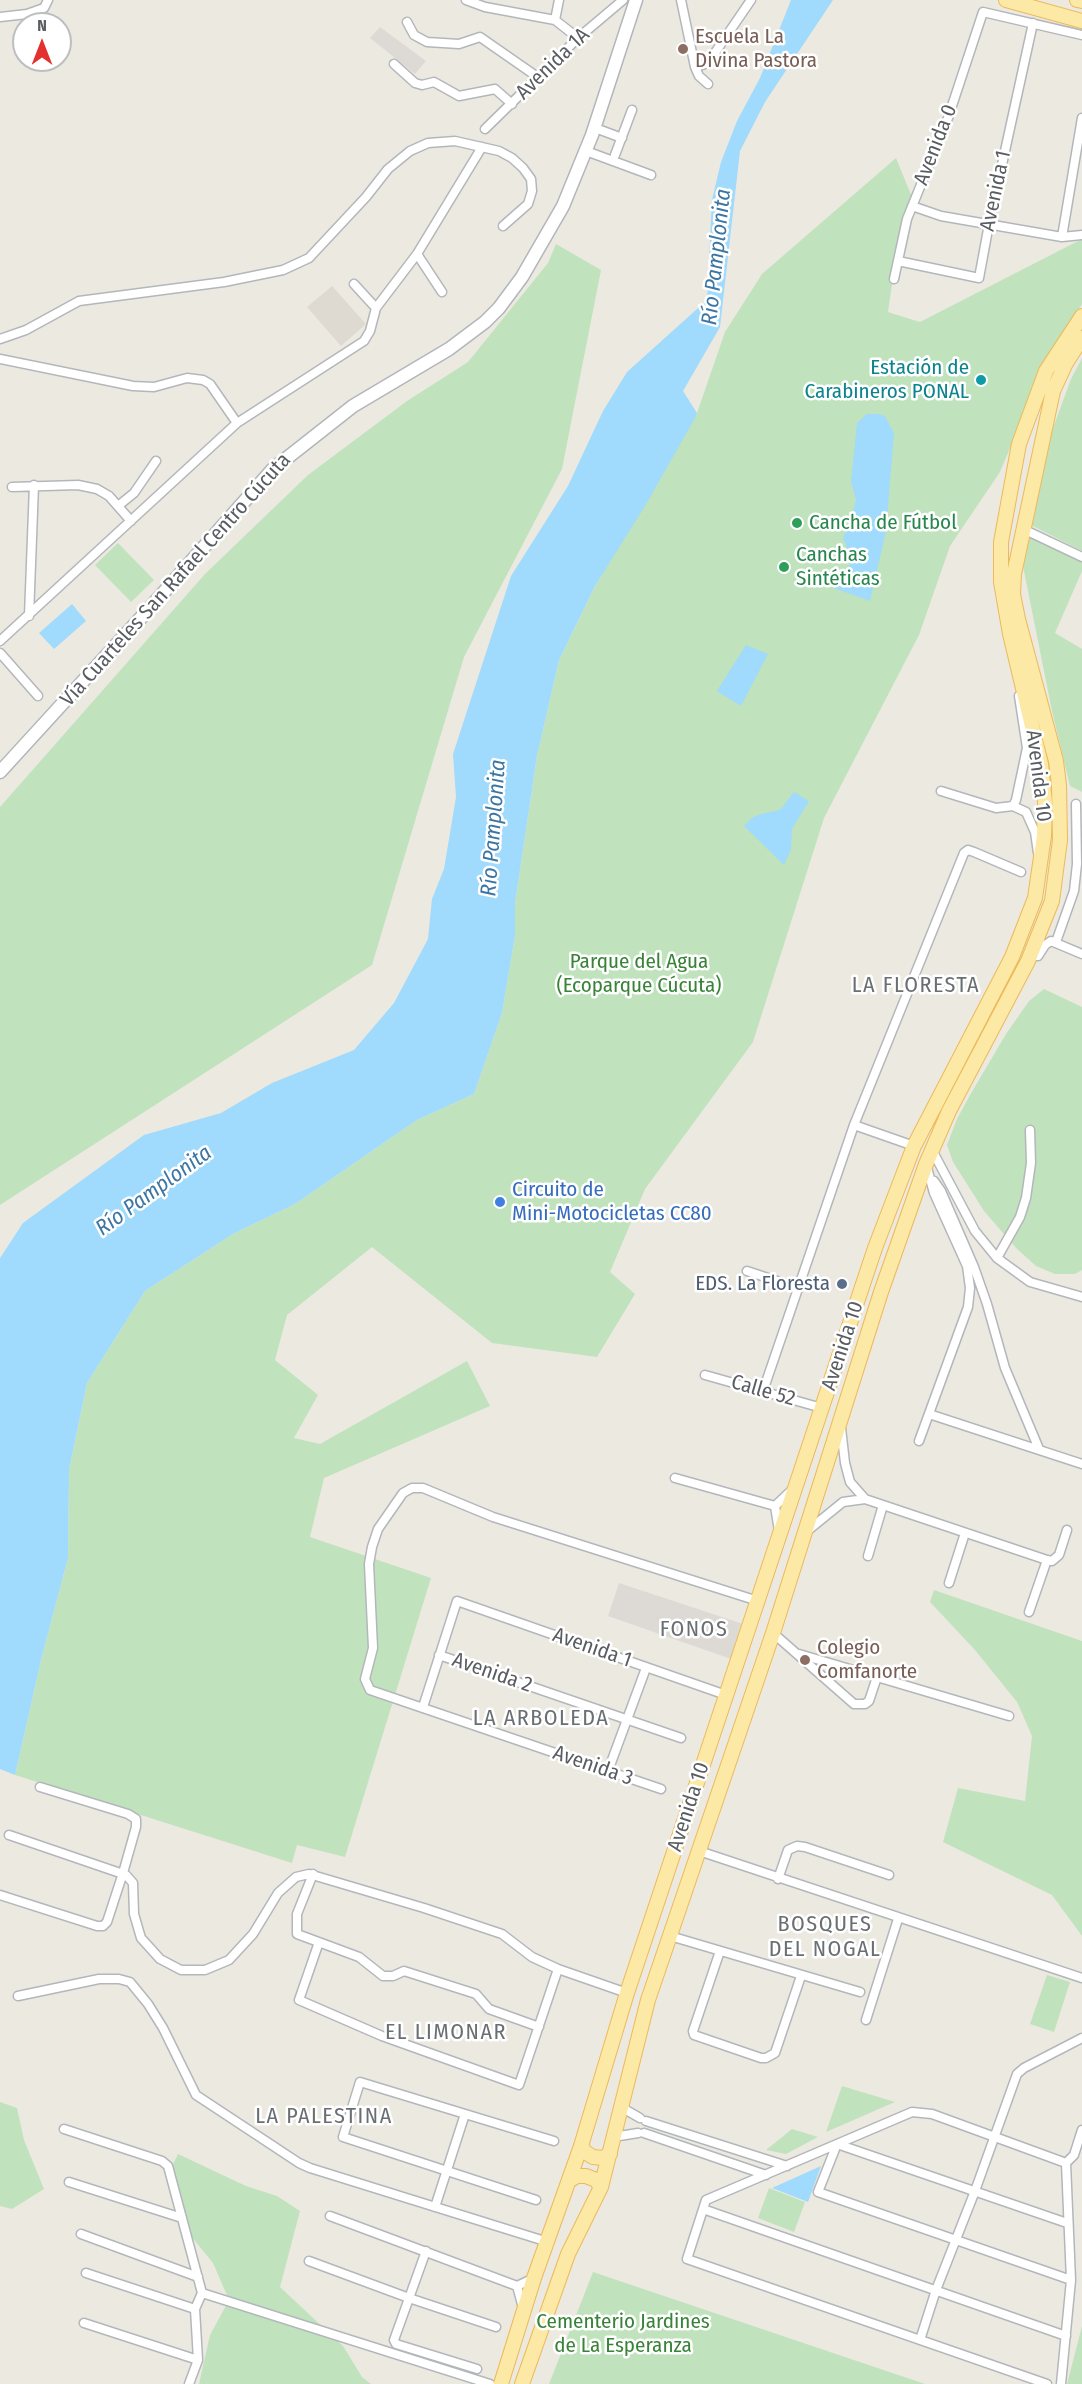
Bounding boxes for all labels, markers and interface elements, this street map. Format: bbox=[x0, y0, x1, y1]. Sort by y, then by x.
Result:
north arrow bbox=[12, 12, 72, 72]
text: N bbox=[37, 16, 47, 35]
street label: Avenida 1A bbox=[511, 23, 595, 105]
place label: Escuela La Divina Pastora bbox=[695, 24, 817, 74]
marker: Escuela La Divina Pastora bbox=[676, 42, 690, 56]
street label: Avenida 0 bbox=[909, 101, 963, 189]
street label: Avenida 1 bbox=[975, 148, 1017, 234]
water label: Río Pamplonita bbox=[697, 188, 737, 326]
place label: Estación de Carabineros PONAL bbox=[804, 355, 969, 405]
marker: Estación de Carabineros PONAL bbox=[974, 373, 988, 387]
street label: Vía Cuarteles San Rafael Centro Cúcuta bbox=[56, 448, 296, 712]
place label: Cancha de Fútbol bbox=[809, 510, 957, 536]
marker: Cancha de Fútbol bbox=[790, 516, 804, 530]
place label: Canchas Sintéticas bbox=[796, 542, 880, 592]
marker: Canchas Sintéticas bbox=[777, 560, 791, 574]
street label: Avenida 10 bbox=[1020, 728, 1056, 824]
water label: Río Pamplonita bbox=[476, 759, 512, 897]
park label: Parque del Agua (Ecoparque Cúcuta) bbox=[556, 949, 722, 999]
district label: LA FLORESTA bbox=[852, 973, 980, 999]
water label: Río Pamplonita bbox=[91, 1140, 217, 1242]
place label: Circuito de Mini-Motocicletas CC80 bbox=[512, 1177, 712, 1227]
marker: Circuito de Mini-Motocicletas CC80 bbox=[493, 1195, 507, 1209]
place label: EDS. La Floresta bbox=[695, 1271, 830, 1297]
marker: EDS. La Floresta bbox=[835, 1277, 849, 1291]
street label: Avenida 10 bbox=[817, 1298, 869, 1394]
street label: Calle 52 bbox=[728, 1370, 798, 1412]
district label: FONOS bbox=[660, 1617, 728, 1643]
street label: Avenida 1 bbox=[549, 1623, 635, 1673]
place label: Colegio Comfanorte bbox=[817, 1635, 917, 1685]
street label: Avenida 2 bbox=[449, 1648, 535, 1698]
marker: Colegio Comfanorte bbox=[798, 1653, 812, 1667]
district label: LA ARBOLEDA bbox=[473, 1706, 609, 1732]
street label: Avenida 3 bbox=[550, 1741, 636, 1791]
street label: Avenida 10 bbox=[663, 1759, 715, 1855]
district label: BOSQUES DEL NOGAL bbox=[769, 1912, 881, 1964]
district label: EL LIMONAR bbox=[385, 2020, 507, 2046]
district label: LA PALESTINA bbox=[255, 2104, 393, 2130]
park label: Cementerio Jardines de La Esperanza bbox=[536, 2309, 710, 2359]

